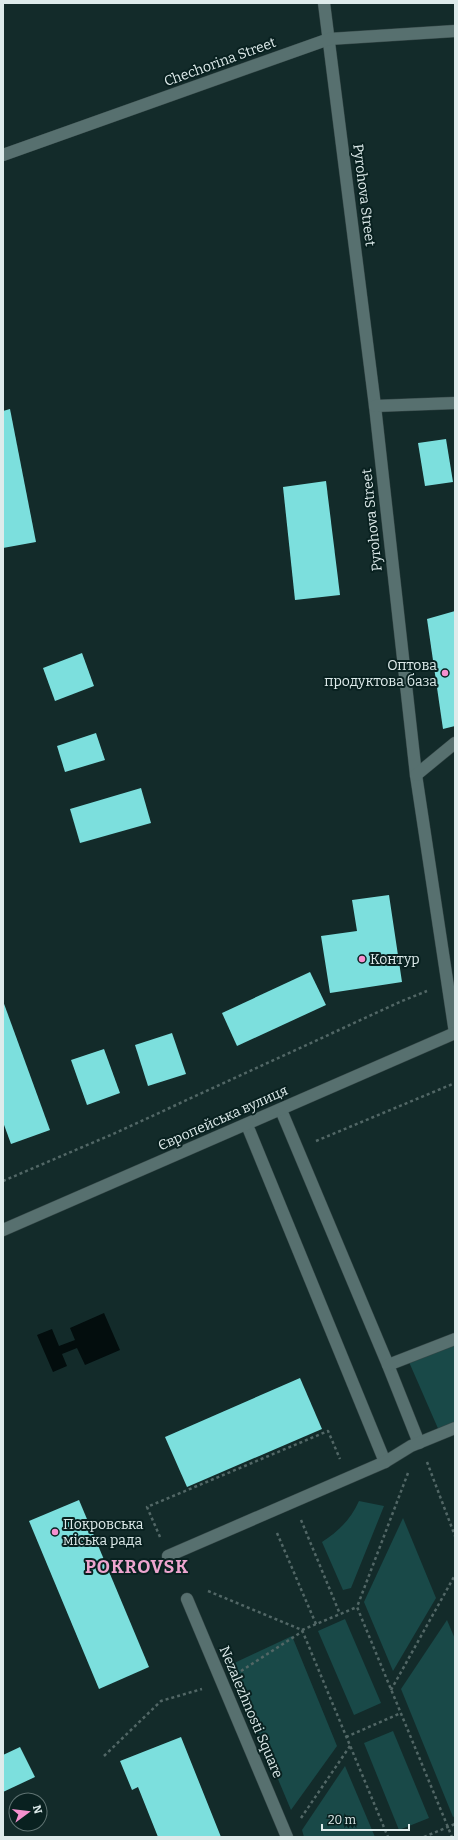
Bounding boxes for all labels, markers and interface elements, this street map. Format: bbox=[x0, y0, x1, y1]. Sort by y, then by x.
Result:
street label: Chechorina Street bbox=[162, 34, 278, 90]
street label: Pyrohova Street bbox=[349, 143, 379, 247]
street label: Pyrohova Street bbox=[358, 468, 386, 572]
place label: Оптова продуктова база bbox=[324, 657, 437, 690]
marker: Оптова продуктова база bbox=[440, 668, 450, 678]
place label: Контур bbox=[370, 951, 420, 968]
marker: Контур bbox=[357, 954, 367, 964]
street label: Європейська вулиця bbox=[155, 1082, 291, 1154]
place label: Покровська міська рада bbox=[63, 1516, 144, 1549]
marker: Покровська міська рада bbox=[50, 1527, 60, 1537]
district label: POKROVSK bbox=[85, 1556, 189, 1578]
street label: Nezalezhnosti Square bbox=[215, 1643, 287, 1781]
north arrow bbox=[8, 1792, 48, 1832]
text: N bbox=[30, 1804, 45, 1816]
scale bar bbox=[322, 1806, 409, 1832]
text: 20 m bbox=[328, 1813, 357, 1827]

